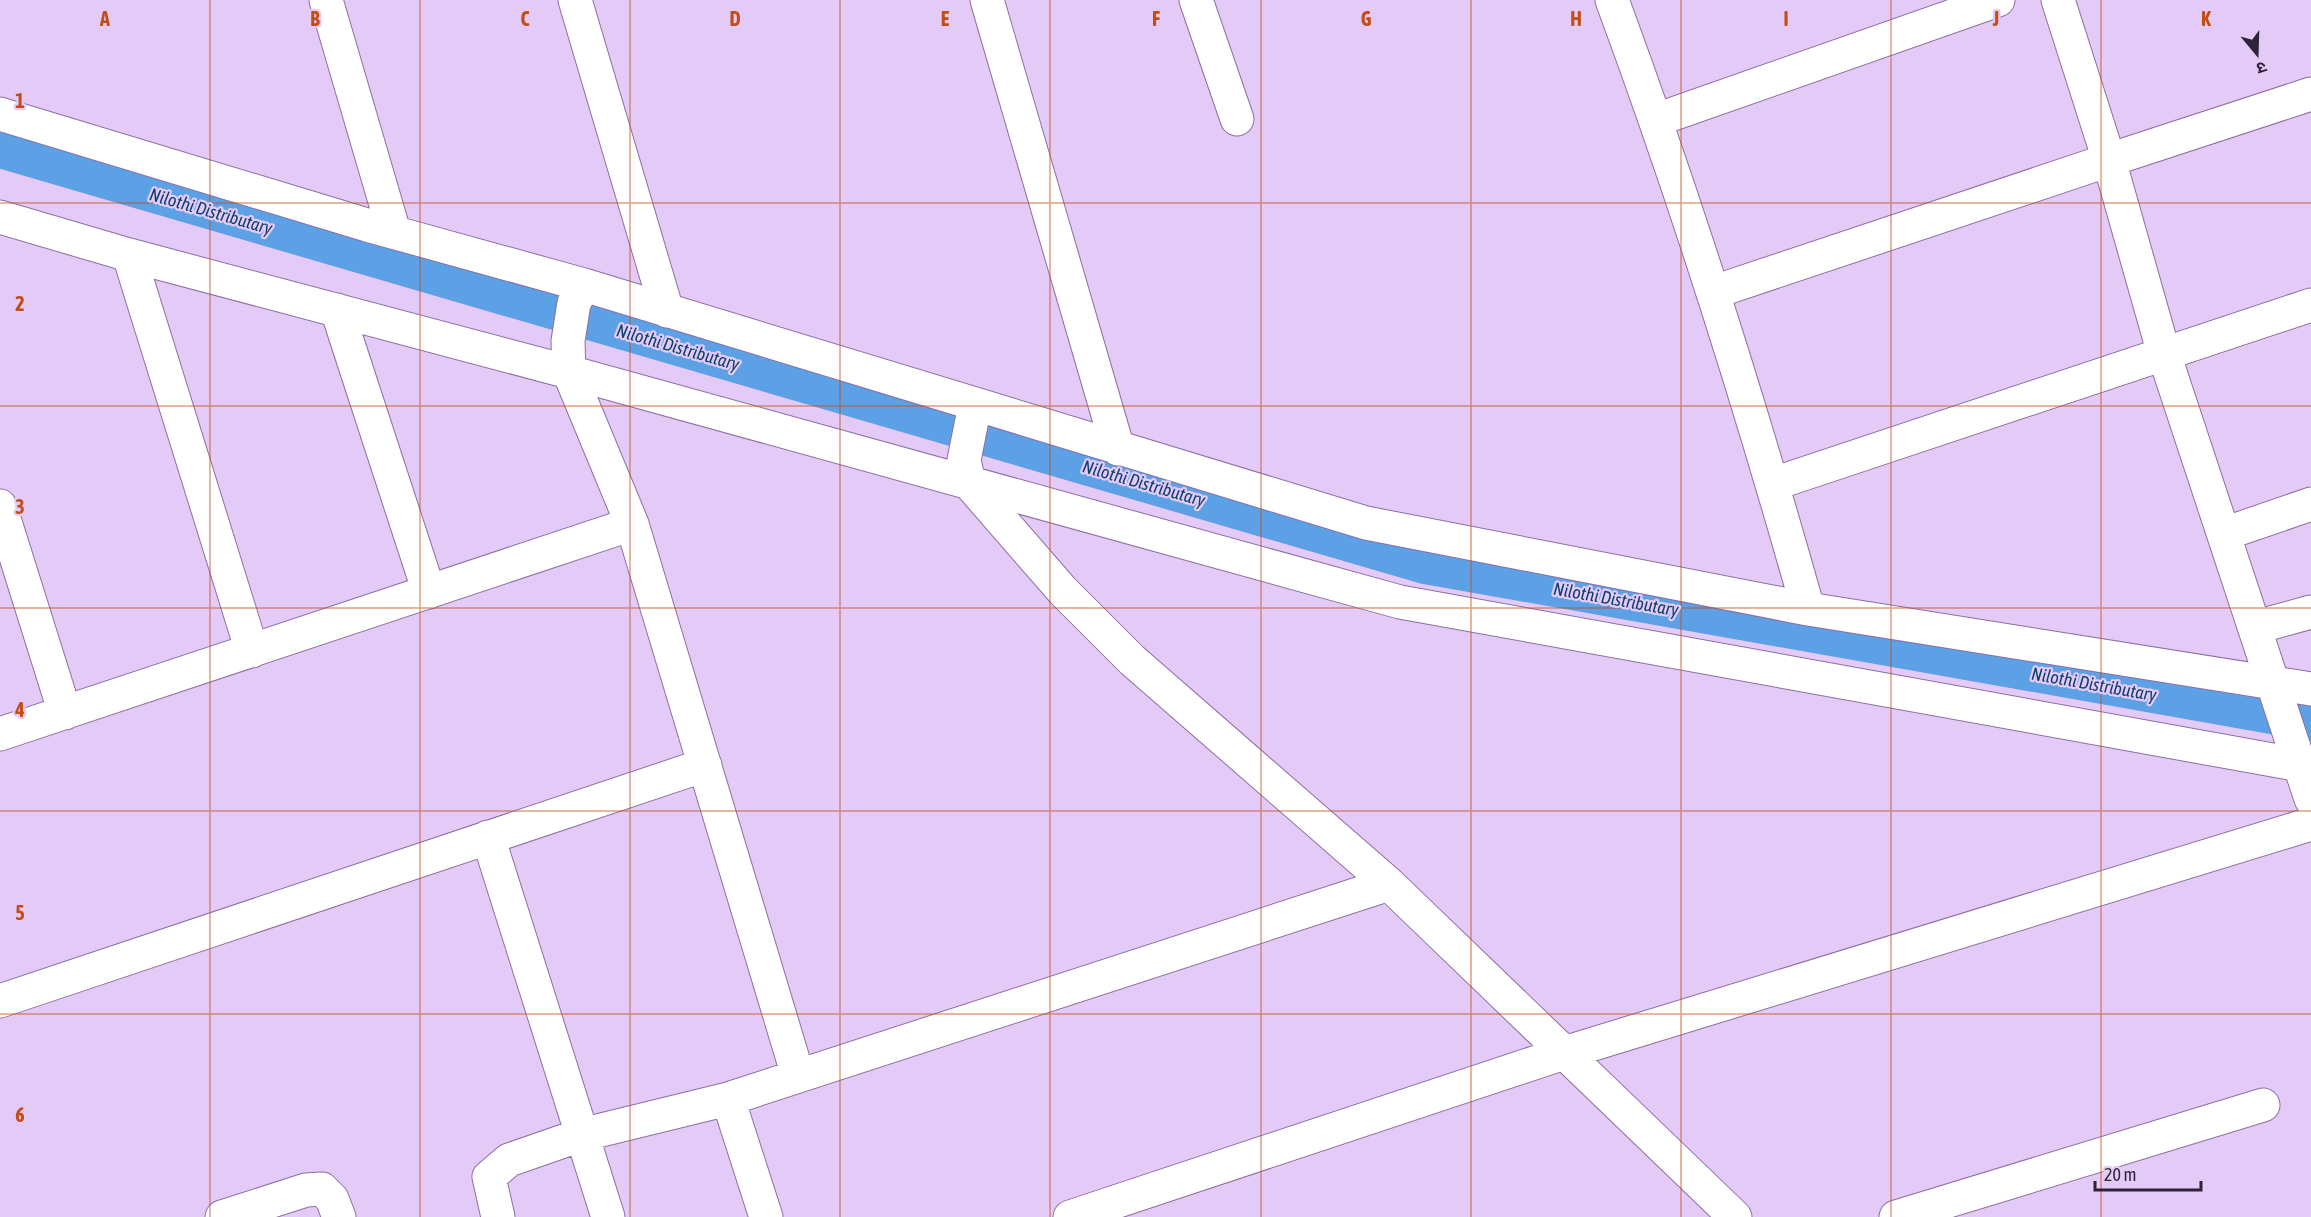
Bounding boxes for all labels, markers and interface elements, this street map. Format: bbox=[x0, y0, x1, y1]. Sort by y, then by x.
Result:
text: A bbox=[99, 7, 110, 30]
text: B bbox=[310, 7, 320, 30]
text: C bbox=[521, 7, 530, 30]
text: D bbox=[729, 7, 741, 30]
text: E bbox=[941, 7, 950, 30]
text: F bbox=[1152, 7, 1160, 30]
text: G bbox=[1361, 7, 1372, 30]
text: H bbox=[1570, 7, 1582, 30]
text: I bbox=[1783, 7, 1789, 30]
text: J bbox=[1992, 7, 1999, 30]
text: K bbox=[2201, 7, 2211, 30]
north arrow bbox=[2227, 24, 2287, 84]
text: उ bbox=[2254, 58, 2269, 78]
text: 1 bbox=[15, 89, 25, 112]
water label: Nilothi Distributary bbox=[147, 183, 275, 239]
text: 2 bbox=[15, 292, 25, 315]
water label: Nilothi Distributary bbox=[614, 319, 742, 375]
water label: Nilothi Distributary bbox=[1080, 455, 1208, 511]
text: 3 bbox=[15, 495, 25, 518]
water label: Nilothi Distributary bbox=[1552, 578, 1681, 620]
water label: Nilothi Distributary bbox=[2030, 663, 2159, 705]
text: 4 bbox=[14, 698, 25, 721]
text: 5 bbox=[15, 901, 25, 924]
text: 6 bbox=[15, 1103, 25, 1126]
scale bar bbox=[2095, 1154, 2202, 1192]
text: 20 m bbox=[2104, 1164, 2136, 1185]

